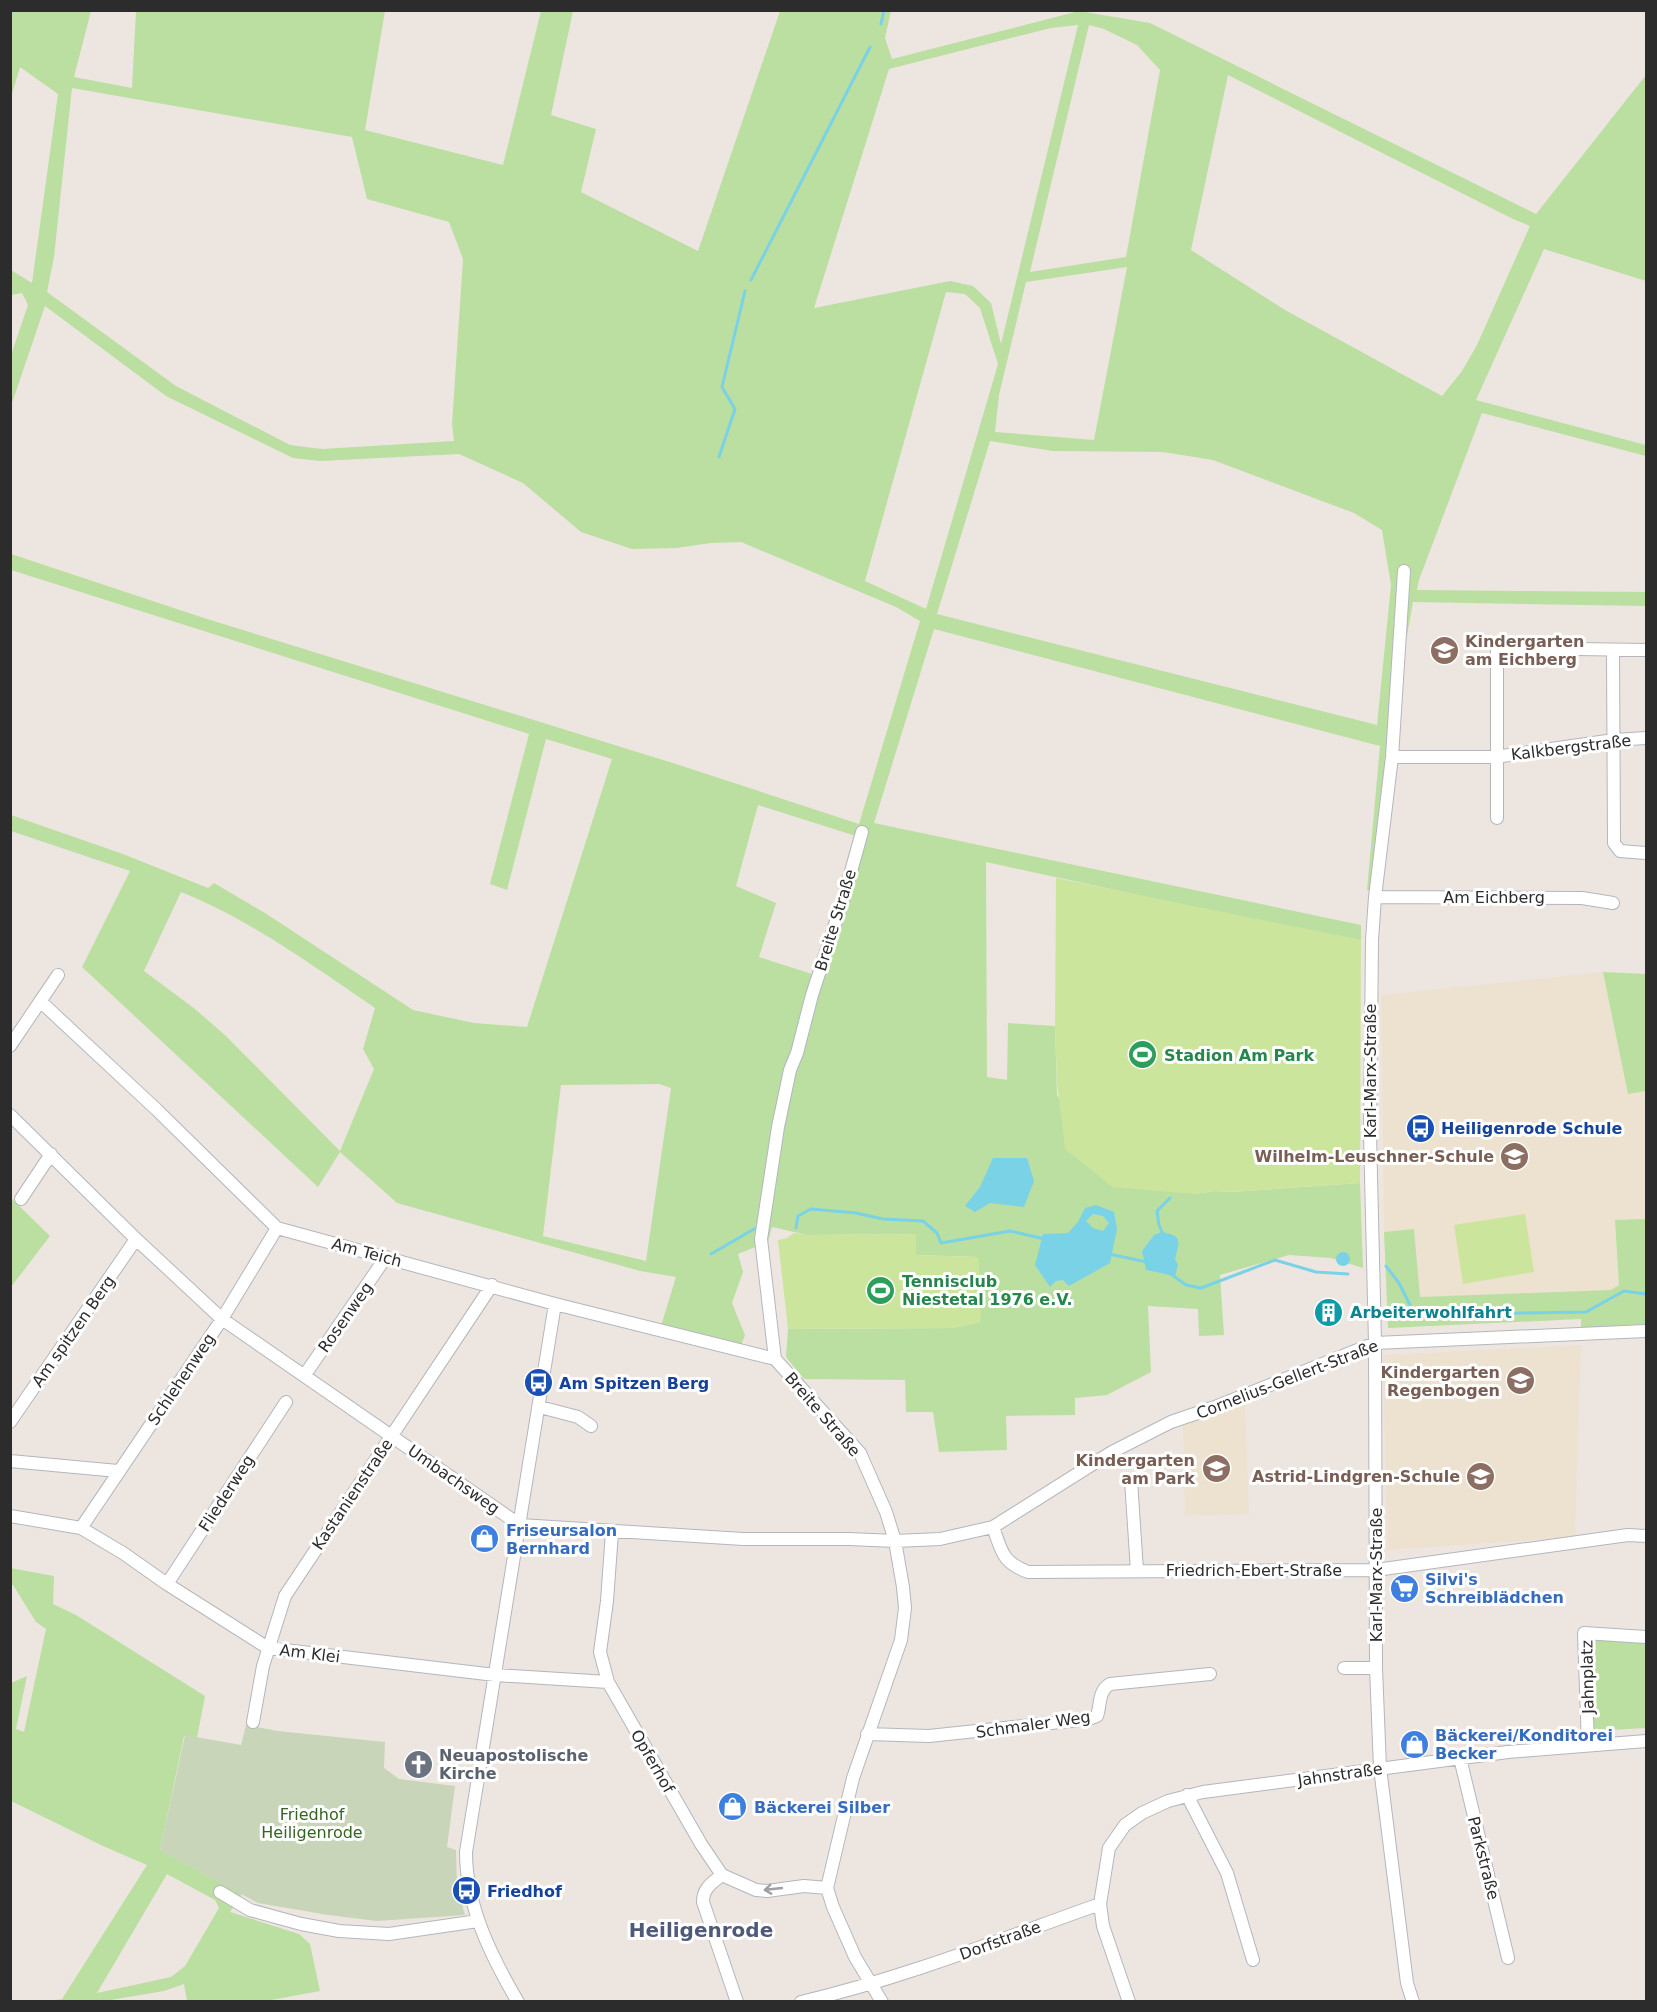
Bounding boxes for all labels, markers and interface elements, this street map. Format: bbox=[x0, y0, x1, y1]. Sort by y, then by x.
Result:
place label: Kindergarten am Eichberg bbox=[1465, 632, 1585, 669]
school or university icon: Kindergarten am Eichberg bbox=[1428, 634, 1460, 666]
street label: Kalkbergstraße bbox=[1510, 731, 1632, 764]
street label: Breite Straße bbox=[811, 867, 860, 973]
street label: Am Eichberg bbox=[1443, 888, 1545, 907]
street label: Karl-Marx-Straße bbox=[1361, 1004, 1380, 1138]
sports icon: Stadion Am Park bbox=[1127, 1039, 1159, 1071]
place label: Stadion Am Park bbox=[1164, 1046, 1314, 1065]
bus stop icon: Heiligenrode Schule bbox=[1404, 1112, 1436, 1144]
place label: Heiligenrode Schule bbox=[1441, 1119, 1622, 1138]
school or university icon: Wilhelm-Leuschner-Schule bbox=[1499, 1140, 1531, 1172]
place label: Wilhelm-Leuschner-Schule bbox=[1255, 1147, 1494, 1166]
street label: Am Teich bbox=[330, 1234, 404, 1271]
street label: Am spitzen Berg bbox=[28, 1272, 119, 1391]
place label: Tennisclub Niestetal 1976 e.V. bbox=[902, 1272, 1073, 1309]
sports icon: Tennisclub Niestetal 1976 e.V. bbox=[865, 1274, 897, 1306]
street label: Rosenweg bbox=[314, 1278, 377, 1356]
building icon: Arbeiterwohlfahrt bbox=[1313, 1296, 1345, 1328]
place label: Arbeiterwohlfahrt bbox=[1350, 1303, 1512, 1322]
street label: Schlehenweg bbox=[144, 1330, 219, 1429]
street label: Cornelius-Gellert-Straße bbox=[1194, 1336, 1381, 1423]
place label: Kindergarten Regenbogen bbox=[1381, 1363, 1500, 1400]
school or university icon: Kindergarten Regenbogen bbox=[1505, 1365, 1537, 1397]
bus stop icon: Am Spitzen Berg bbox=[522, 1367, 554, 1399]
street label: Breite Straße bbox=[781, 1368, 864, 1460]
place label: Am Spitzen Berg bbox=[559, 1374, 709, 1393]
street label: Kastanienstraße bbox=[308, 1435, 397, 1553]
street label: Umbachsweg bbox=[404, 1441, 503, 1518]
street label: Fliederweg bbox=[195, 1451, 258, 1535]
place label: Kindergarten am Park bbox=[1076, 1451, 1195, 1488]
school or university icon: Kindergarten am Park bbox=[1200, 1453, 1232, 1485]
school or university icon: Astrid-Lindgren-Schule bbox=[1465, 1460, 1497, 1492]
place label: Astrid-Lindgren-Schule bbox=[1252, 1467, 1460, 1486]
street label: Karl-Marx-Straße bbox=[1367, 1508, 1386, 1642]
place label: Friseursalon Bernhard bbox=[506, 1521, 617, 1558]
shop icon: Friseursalon Bernhard bbox=[469, 1523, 501, 1555]
street label: Friedrich-Ebert-Straße bbox=[1166, 1561, 1342, 1580]
place label: Silvi's Schreiblädchen bbox=[1425, 1570, 1564, 1607]
supermarket icon: Silvi's Schreiblädchen bbox=[1388, 1572, 1420, 1604]
street label: Am Klei bbox=[279, 1640, 341, 1667]
street label: Jahnplatz bbox=[1577, 1640, 1598, 1715]
street label: Schmaler Weg bbox=[975, 1707, 1091, 1742]
street label: Opferhof bbox=[627, 1726, 678, 1797]
place label: Bäckerei/Konditorei Becker bbox=[1435, 1726, 1613, 1763]
shop icon: Bäckerei/Konditorei Becker bbox=[1398, 1728, 1430, 1760]
place label: Neuapostolische Kirche bbox=[439, 1746, 588, 1783]
church icon: Neuapostolische Kirche bbox=[402, 1748, 434, 1780]
street label: Jahnstraße bbox=[1295, 1759, 1384, 1790]
shop icon: Bäckerei Silber bbox=[717, 1791, 749, 1823]
place label: Bäckerei Silber bbox=[754, 1798, 890, 1817]
park label: Friedhof Heiligenrode bbox=[261, 1805, 363, 1842]
street label: Parkstraße bbox=[1464, 1814, 1503, 1902]
bus stop icon: Friedhof bbox=[450, 1875, 482, 1907]
place label: Friedhof bbox=[487, 1882, 563, 1901]
one-way arrow bbox=[764, 1884, 784, 1895]
street label: Dorfstraße bbox=[957, 1917, 1043, 1964]
district label: Heiligenrode bbox=[629, 1918, 773, 1942]

